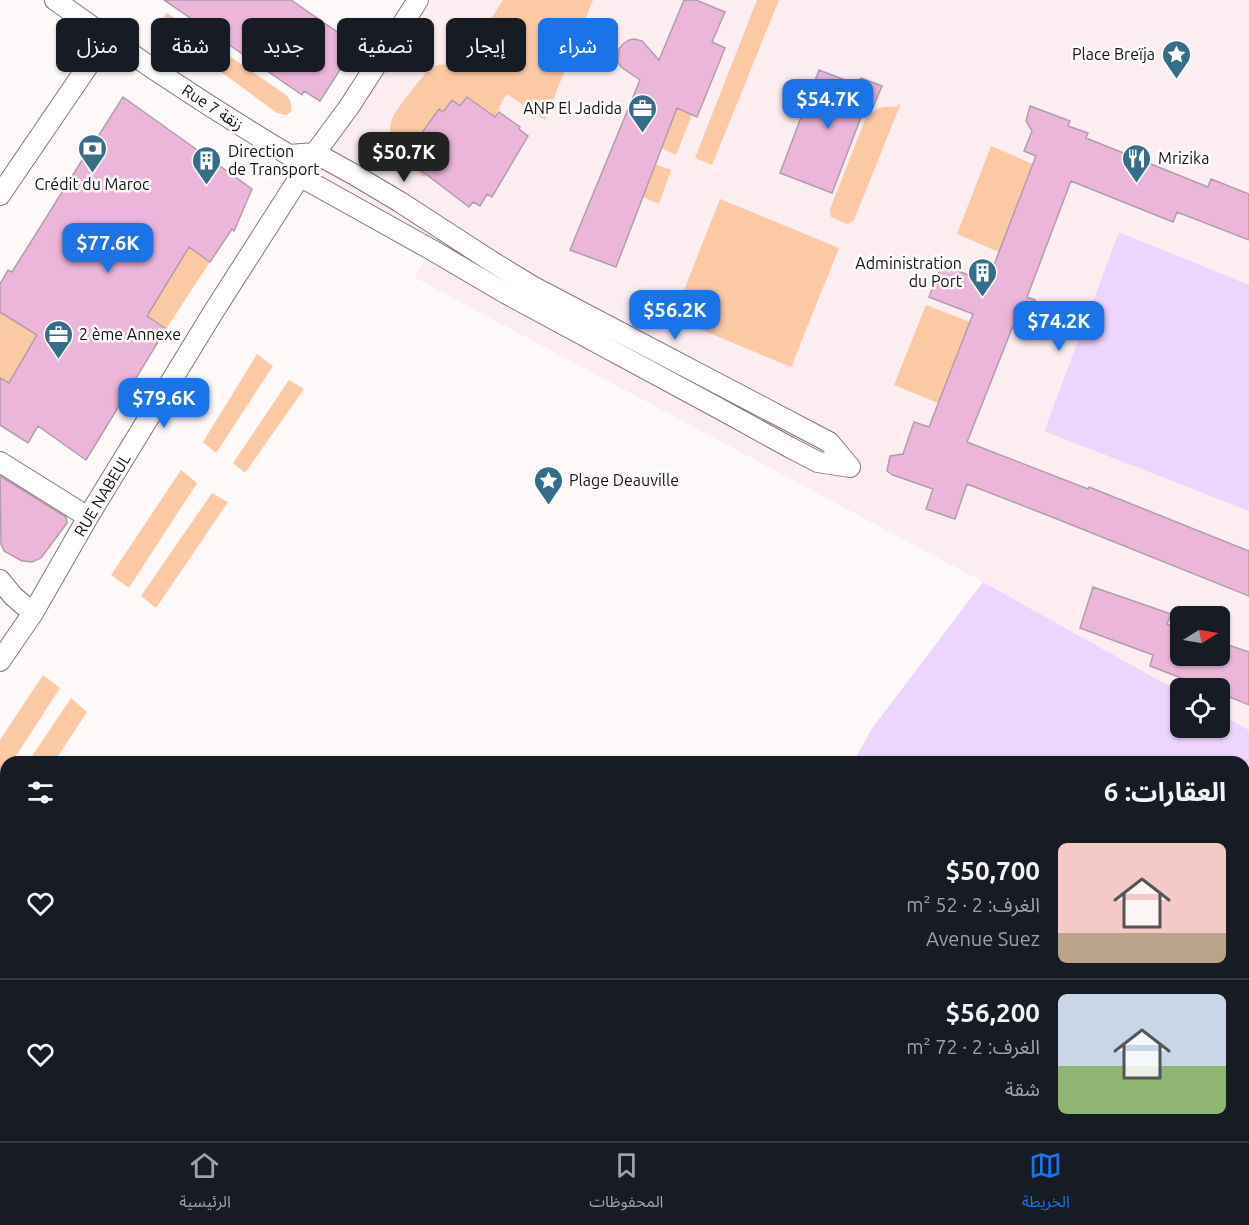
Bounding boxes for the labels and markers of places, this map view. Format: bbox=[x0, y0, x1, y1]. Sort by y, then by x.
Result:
place icon: Place Breïja bbox=[1160, 38, 1192, 80]
place label: Place Breïja bbox=[1072, 45, 1155, 63]
pin: $54.7K bbox=[779, 79, 877, 130]
office icon: ANP El Jadida bbox=[627, 92, 659, 134]
place label: ANP El Jadida bbox=[523, 99, 622, 117]
bank icon: Crédit du Maroc bbox=[76, 132, 108, 174]
pin: $50.7K bbox=[355, 132, 453, 183]
place label: Direction de Transport bbox=[228, 142, 320, 178]
restaurant icon: Mrizika bbox=[1121, 142, 1153, 184]
building icon: Direction de Transport bbox=[191, 144, 223, 186]
place label: Mrizika bbox=[1158, 149, 1209, 167]
place label: Crédit du Maroc bbox=[34, 175, 150, 193]
pin: $77.6K bbox=[59, 223, 157, 274]
place label: Administration du Port bbox=[855, 254, 963, 290]
building icon: Administration du Port bbox=[967, 256, 999, 298]
pin: $56.2K bbox=[626, 290, 724, 341]
pin: $74.2K bbox=[1010, 301, 1108, 352]
office icon: 2 ème Annexe bbox=[42, 318, 74, 360]
place label: 2 ème Annexe bbox=[79, 325, 181, 343]
pin: $79.6K bbox=[115, 378, 213, 429]
place icon: Plage Deauville bbox=[532, 464, 564, 506]
place label: Plage Deauville bbox=[569, 471, 679, 489]

